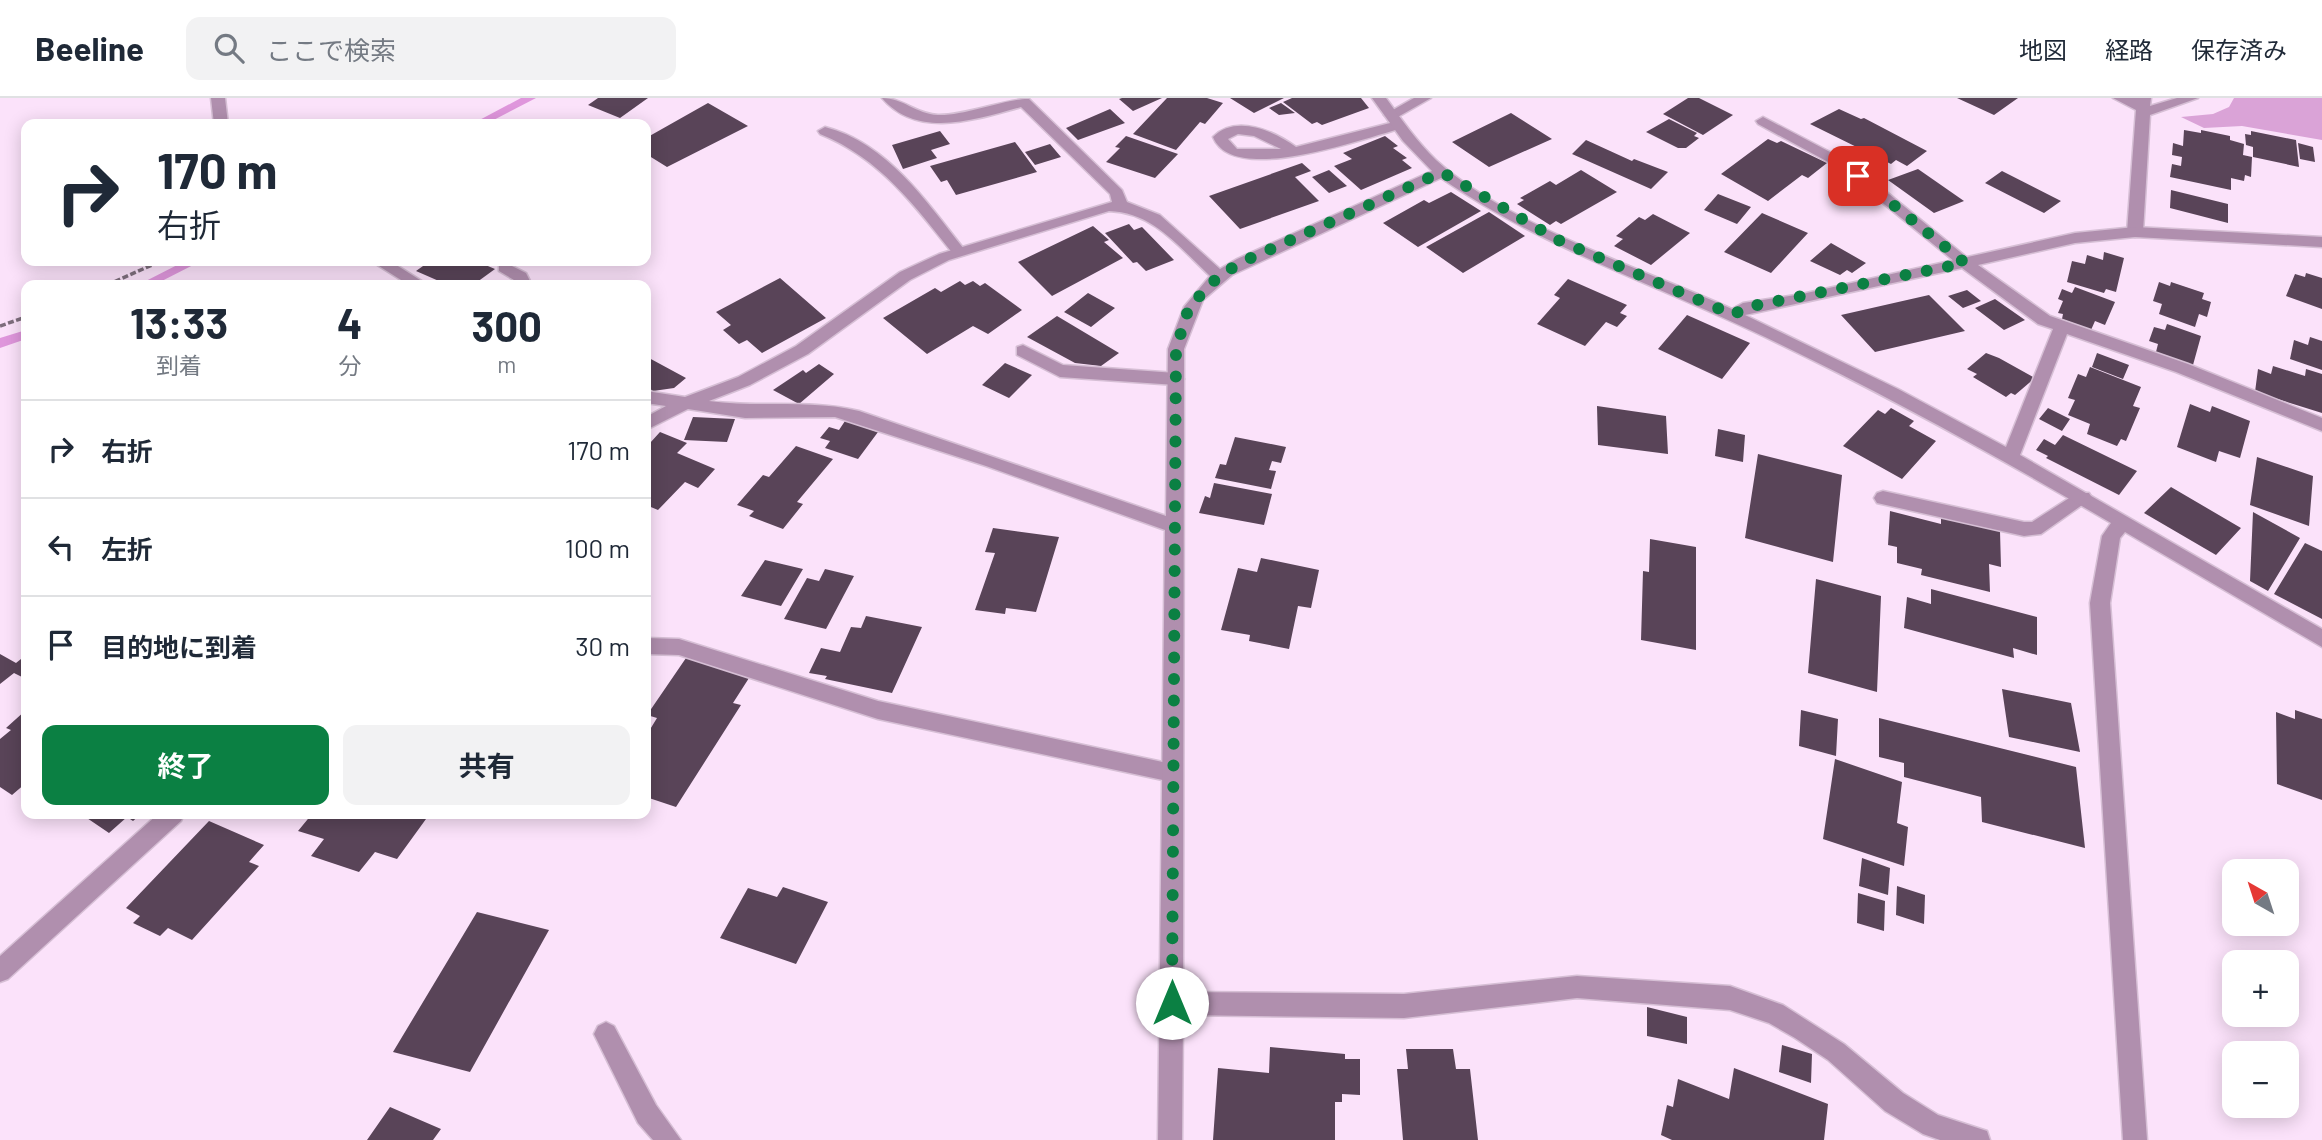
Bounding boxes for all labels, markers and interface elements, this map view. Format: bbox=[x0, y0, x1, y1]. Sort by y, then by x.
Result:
search box bbox=[186, 17, 676, 80]
text: Beeline bbox=[35, 28, 144, 68]
icon: search bbox=[210, 29, 248, 67]
text: ここで検索 bbox=[266, 34, 396, 65]
text: 地図 bbox=[2019, 35, 2067, 64]
text: 経路 bbox=[2105, 35, 2153, 64]
text: 保存済み bbox=[2191, 35, 2287, 64]
text: 170 m bbox=[157, 140, 277, 199]
pin bbox=[1828, 146, 1888, 206]
icon: right bbox=[42, 147, 133, 238]
icon: arrive bbox=[1839, 157, 1877, 195]
text: 右折 bbox=[157, 205, 221, 243]
text: 13:33 bbox=[130, 297, 228, 347]
text: 4 bbox=[337, 297, 363, 347]
text: 300 bbox=[471, 300, 542, 350]
text: m bbox=[497, 350, 516, 378]
text: 到着 bbox=[156, 351, 202, 379]
text: 分 bbox=[338, 351, 361, 379]
icon: right bbox=[42, 430, 80, 468]
text: 170 m bbox=[567, 434, 630, 465]
text: 右折 bbox=[101, 435, 153, 466]
icon: left bbox=[42, 528, 80, 566]
text: 100 m bbox=[565, 532, 630, 563]
text: 左折 bbox=[101, 533, 153, 564]
icon: arrive bbox=[42, 626, 80, 664]
text: 30 m bbox=[575, 630, 630, 661]
text: 目的地に到着 bbox=[101, 631, 257, 662]
button: 終了 bbox=[42, 725, 329, 805]
button: 共有 bbox=[343, 725, 630, 805]
north arrow bbox=[2222, 859, 2300, 936]
map controls bbox=[2222, 859, 2299, 1118]
button: + bbox=[2222, 950, 2299, 1027]
position arrow bbox=[1135, 966, 1209, 1040]
button: − bbox=[2222, 1041, 2299, 1118]

